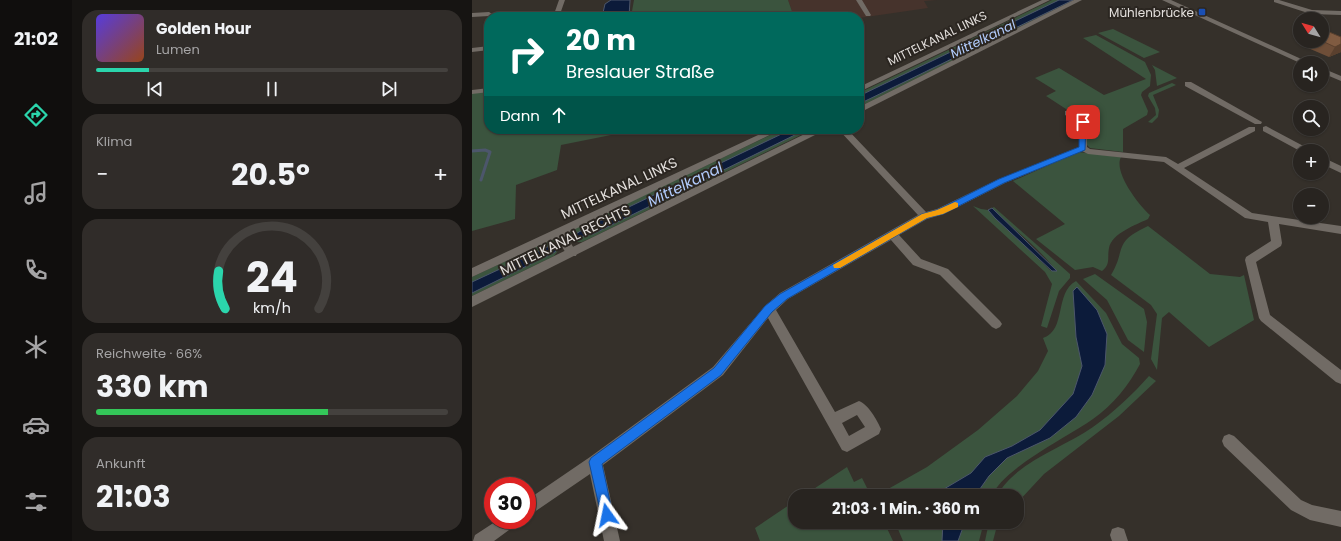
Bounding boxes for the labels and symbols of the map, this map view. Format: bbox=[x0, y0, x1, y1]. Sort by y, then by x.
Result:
place label: Mühlenbrücke bbox=[1109, 4, 1194, 21]
street label: MITTELKANAL LINKS bbox=[884, 7, 990, 69]
marker: Mühlenbrücke bbox=[1197, 7, 1207, 17]
north arrow bbox=[1293, 12, 1329, 48]
water label: Mittelkanal bbox=[947, 15, 1020, 63]
pin bbox=[1066, 105, 1100, 139]
street label: MITTELKANAL LINKS bbox=[557, 152, 681, 224]
water label: Mittelkanal bbox=[644, 156, 727, 211]
street label: MITTELKANAL RECHTS bbox=[496, 200, 634, 280]
speed limit sign: 30 bbox=[484, 477, 536, 529]
position arrow bbox=[586, 494, 628, 536]

